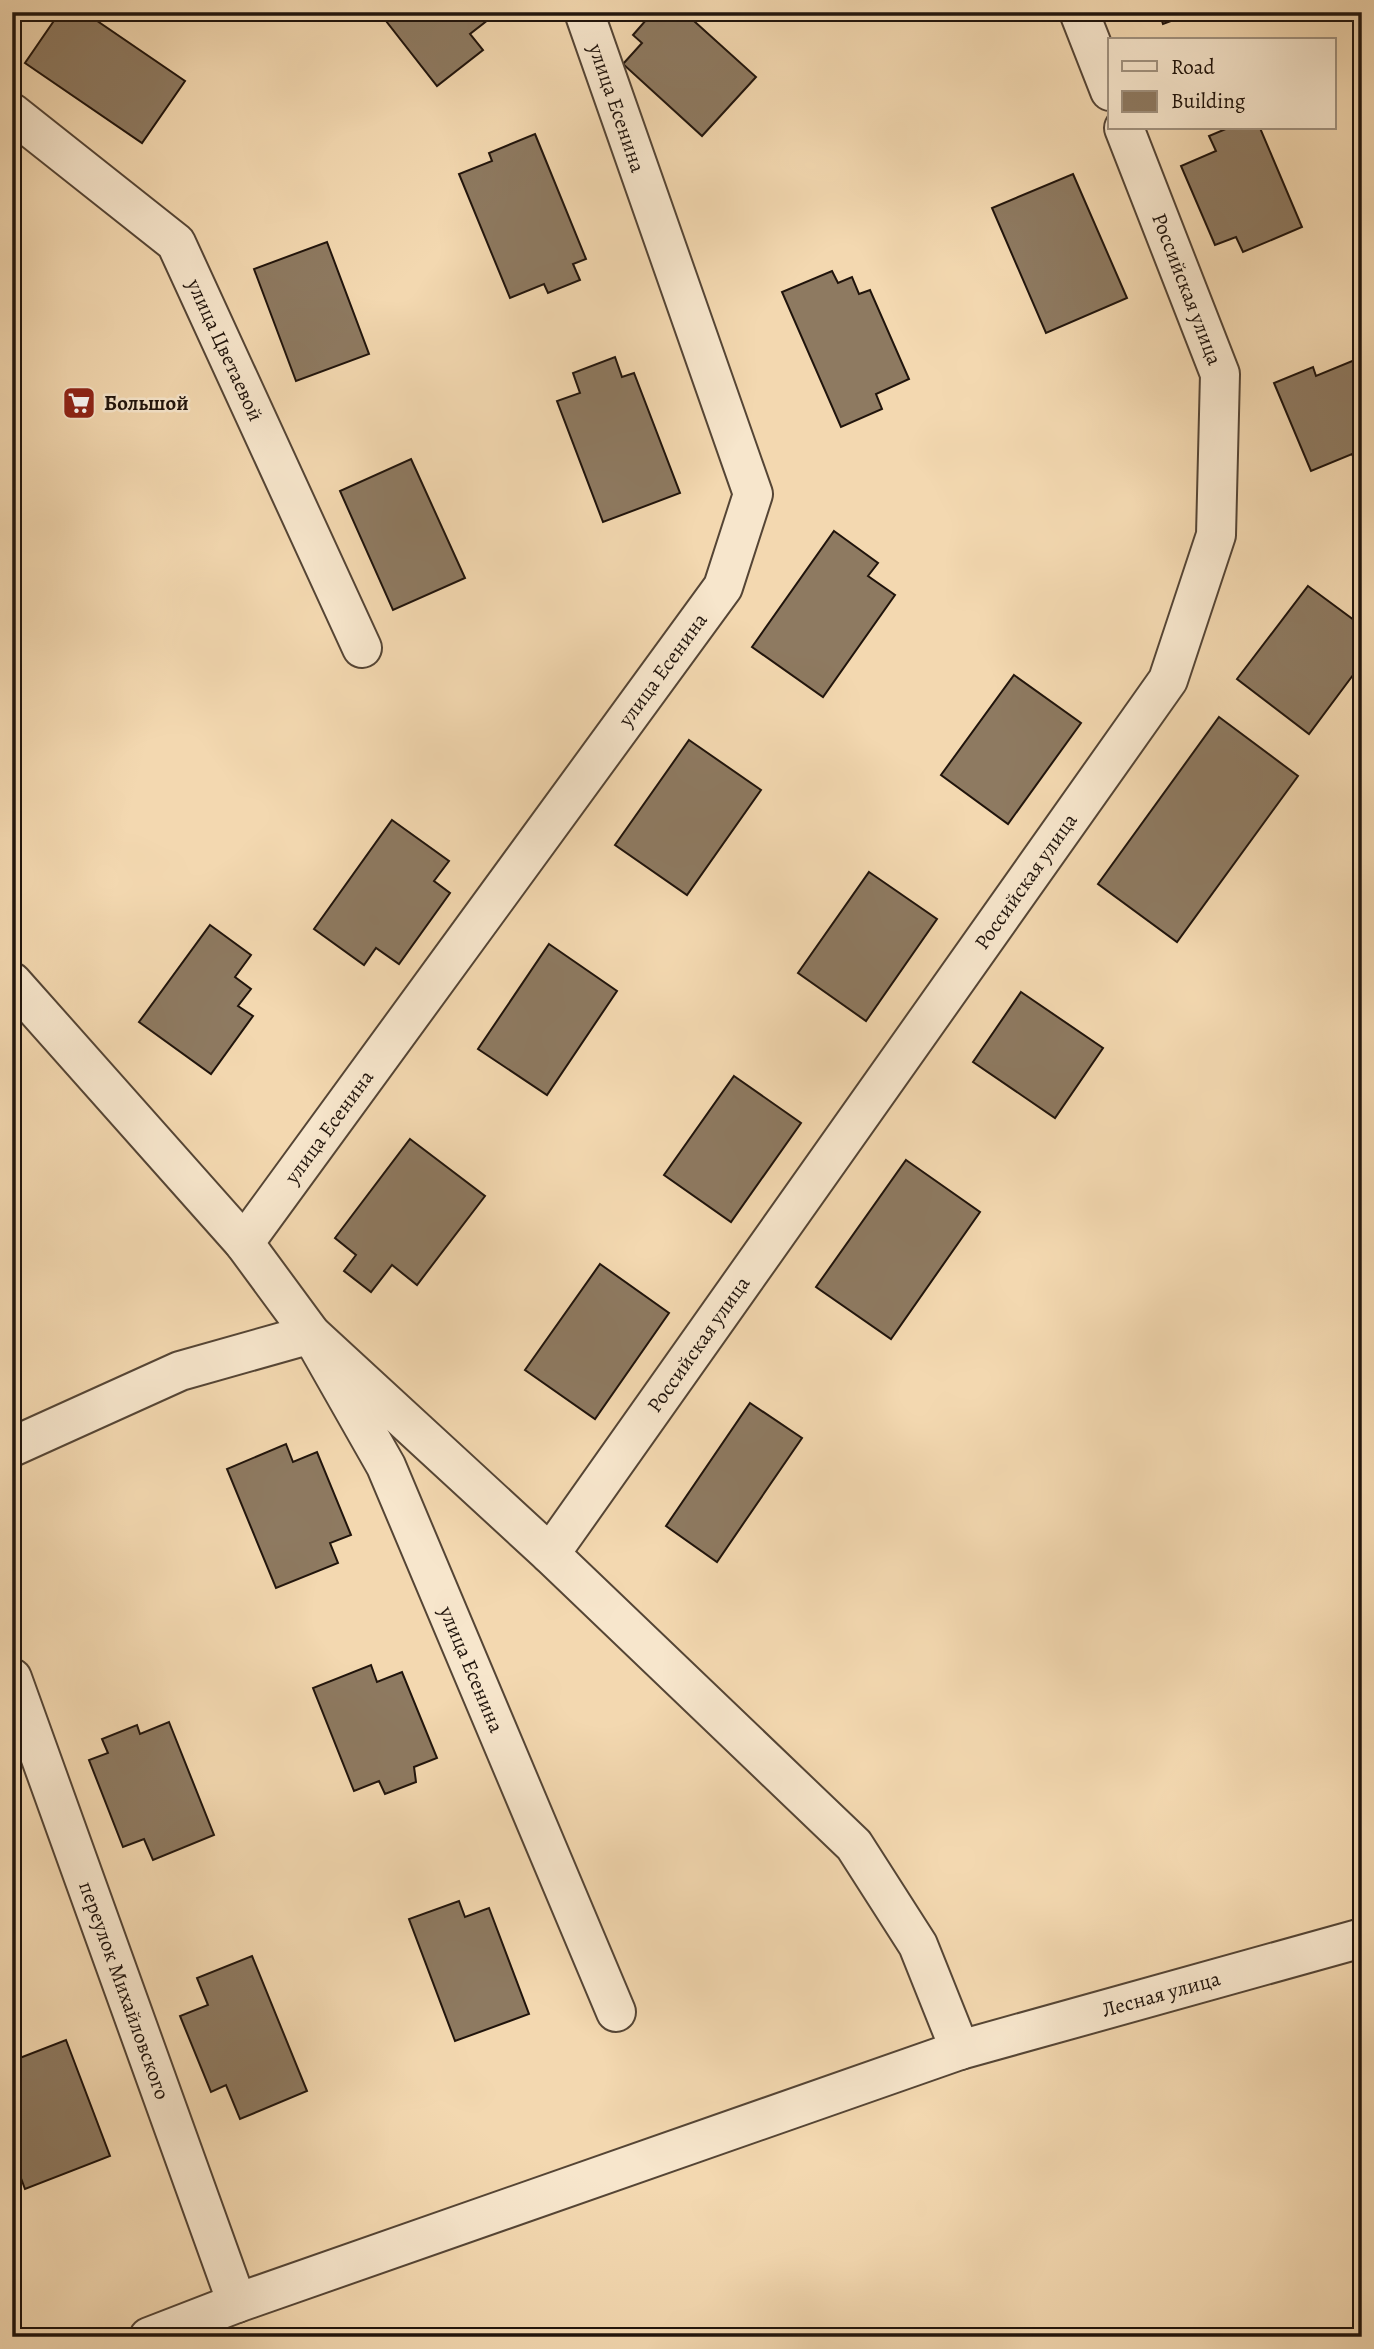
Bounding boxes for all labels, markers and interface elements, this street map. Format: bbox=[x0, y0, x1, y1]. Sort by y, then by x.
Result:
legend bbox=[1108, 38, 1336, 130]
street label: улица Есенина bbox=[582, 39, 652, 176]
text: Road bbox=[1171, 53, 1215, 81]
text: Building bbox=[1171, 87, 1246, 115]
street label: Российская улица bbox=[1145, 209, 1229, 369]
street label: улица Цветаевой bbox=[180, 273, 270, 426]
supermarket icon: Большой bbox=[60, 384, 98, 422]
place label: Большой bbox=[104, 389, 189, 417]
street label: улица Есенина bbox=[611, 607, 714, 733]
street label: Российская улица bbox=[968, 807, 1084, 955]
street label: улица Есенина bbox=[277, 1064, 380, 1190]
street label: Российская улица bbox=[640, 1270, 756, 1418]
street label: улица Есенина bbox=[432, 1601, 511, 1737]
street label: переулок Михайловского bbox=[72, 1877, 177, 2103]
street label: Лесная улица bbox=[1099, 1964, 1224, 2024]

